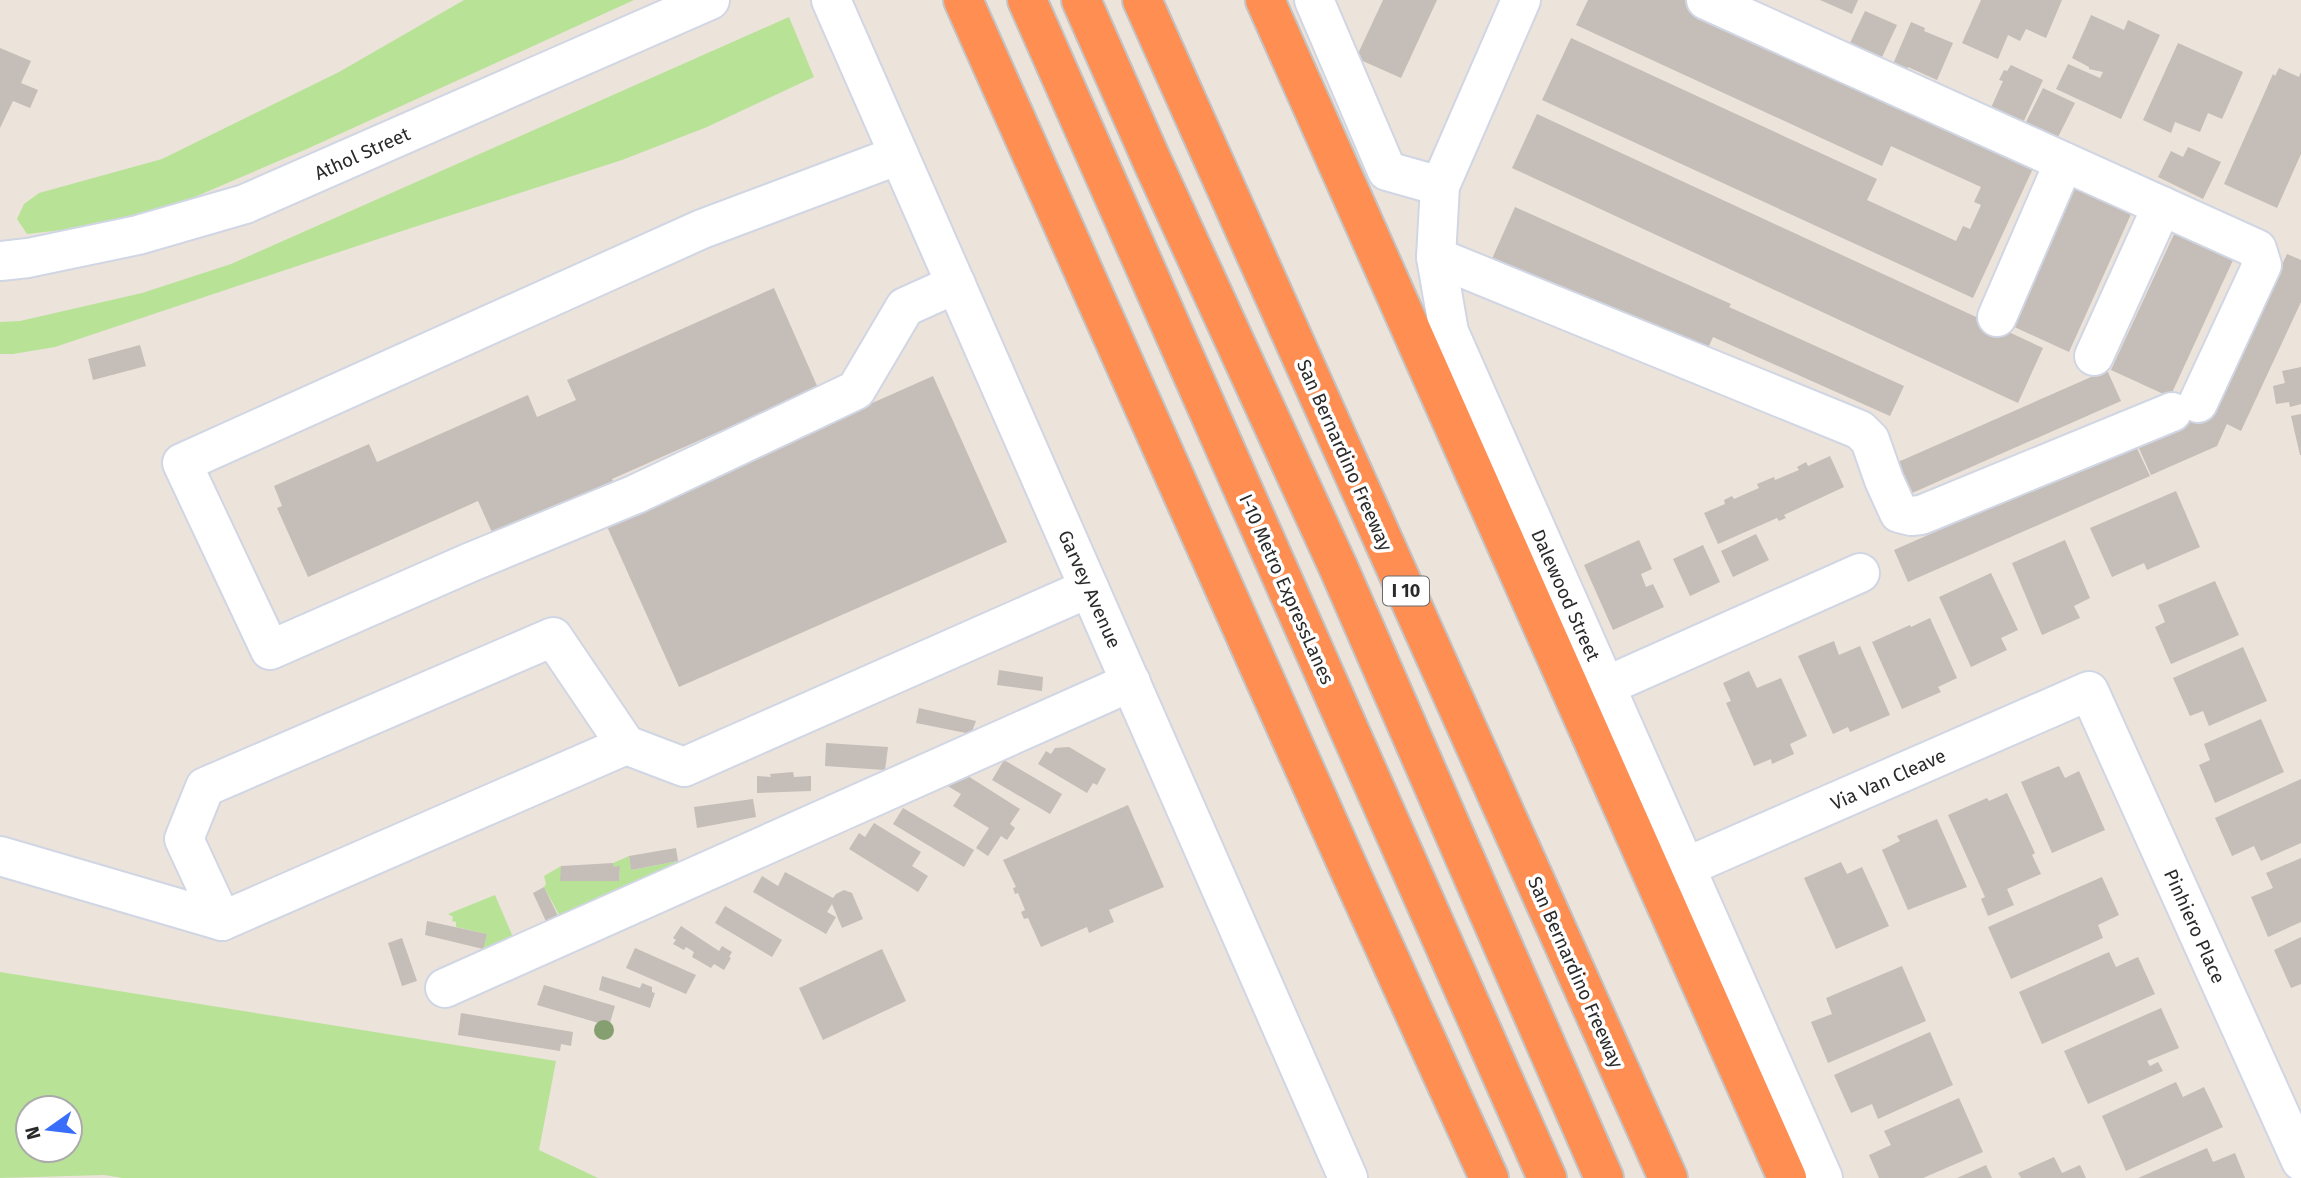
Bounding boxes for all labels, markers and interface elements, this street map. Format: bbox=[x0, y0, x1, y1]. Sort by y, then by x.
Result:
street label: Athol Street bbox=[311, 122, 414, 185]
street label: San Bernardino Freeway bbox=[1292, 356, 1397, 555]
street label: I-10 Metro ExpressLanes bbox=[1234, 490, 1339, 688]
street label: Dalewood Street bbox=[1526, 526, 1605, 665]
street label: Garvey Avenue bbox=[1053, 527, 1126, 652]
road number: I 10 bbox=[1383, 576, 1429, 606]
street label: Via Van Cleave bbox=[1827, 744, 1949, 815]
street label: Pinhiero Place bbox=[2159, 865, 2230, 987]
street label: San Bernardino Freeway bbox=[1523, 873, 1628, 1072]
north arrow bbox=[14, 1094, 84, 1164]
text: N bbox=[20, 1124, 46, 1142]

